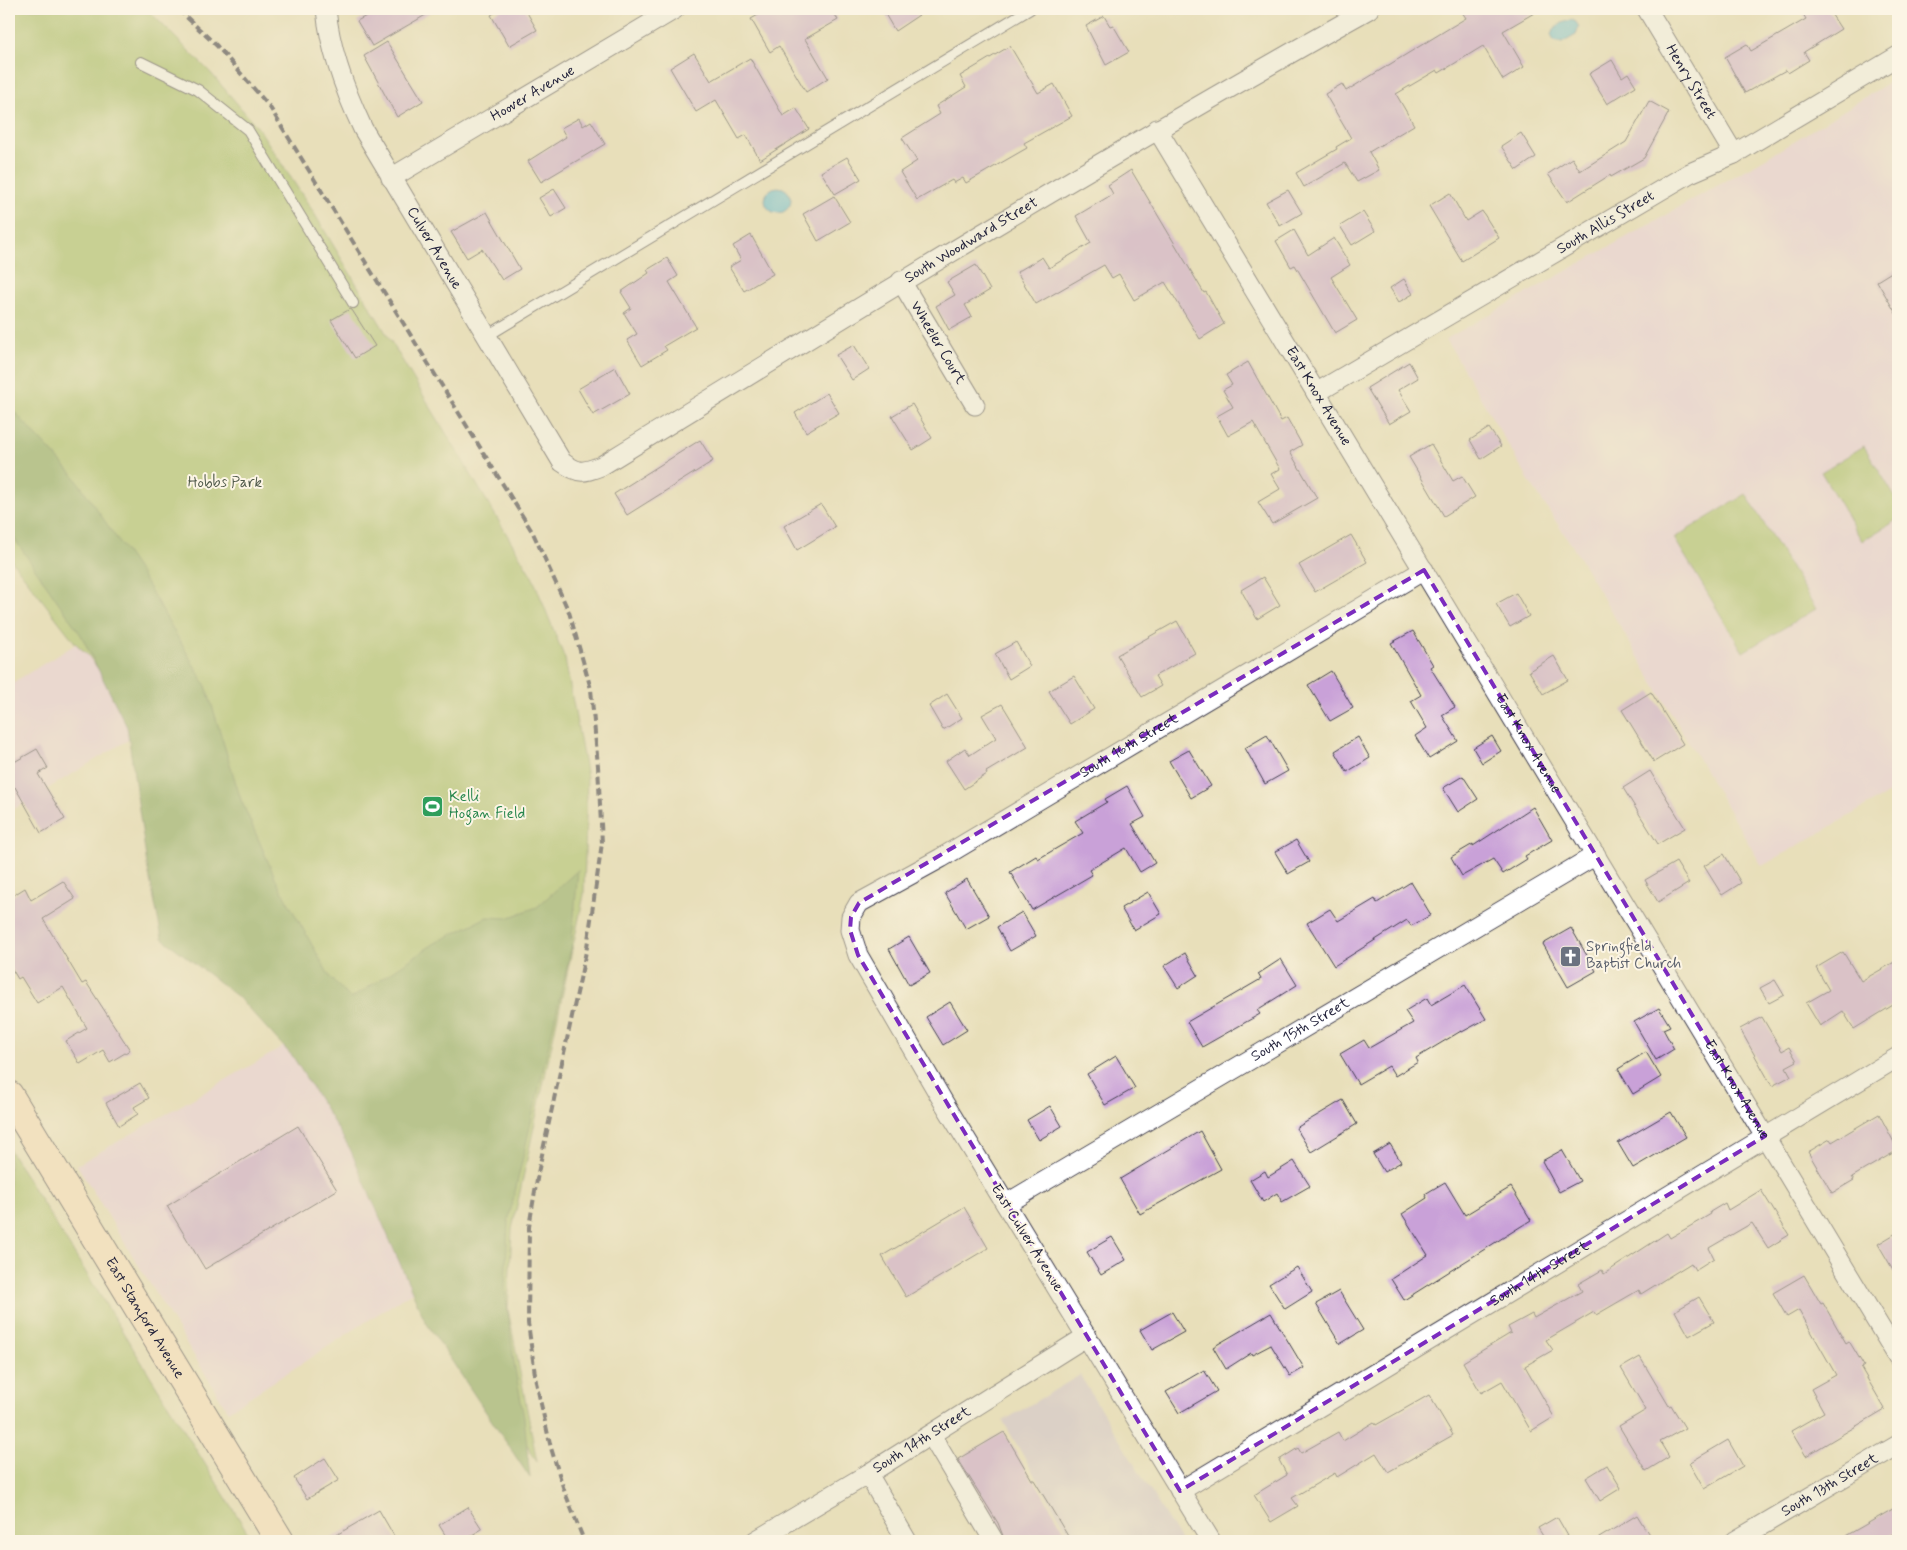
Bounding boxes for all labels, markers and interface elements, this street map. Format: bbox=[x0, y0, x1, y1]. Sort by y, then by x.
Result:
street label: Henry Street bbox=[1661, 41, 1721, 123]
street label: Hoover Avenue bbox=[487, 61, 579, 126]
street label: South Allis Street bbox=[1553, 186, 1658, 259]
street label: South Woodward Street bbox=[901, 193, 1042, 288]
street label: Culver Avenue bbox=[402, 203, 467, 293]
street label: Wheeler Court bbox=[905, 298, 970, 388]
street label: East Knox Avenue bbox=[1281, 343, 1356, 450]
park label: Hobbs Park bbox=[188, 473, 263, 493]
street label: East Knox Avenue bbox=[1490, 690, 1566, 797]
street label: South 16th Street bbox=[1076, 709, 1182, 783]
place label: Kelli Hogan Field bbox=[449, 787, 525, 825]
sports icon: Kelli Hogan Field bbox=[421, 794, 445, 818]
place label: Springfield Baptist Church bbox=[1586, 937, 1682, 974]
church icon: Springfield Baptist Church bbox=[1558, 944, 1582, 968]
street label: South 15th Street bbox=[1247, 993, 1353, 1067]
street label: East Knox Avenue bbox=[1699, 1036, 1774, 1143]
street label: East Culver Avenue bbox=[986, 1180, 1068, 1296]
street label: South 14th Street bbox=[1486, 1236, 1593, 1311]
street label: East Stanford Avenue bbox=[100, 1254, 189, 1382]
street label: South 14th Street bbox=[869, 1402, 975, 1478]
street label: South 13th Street bbox=[1778, 1449, 1882, 1522]

